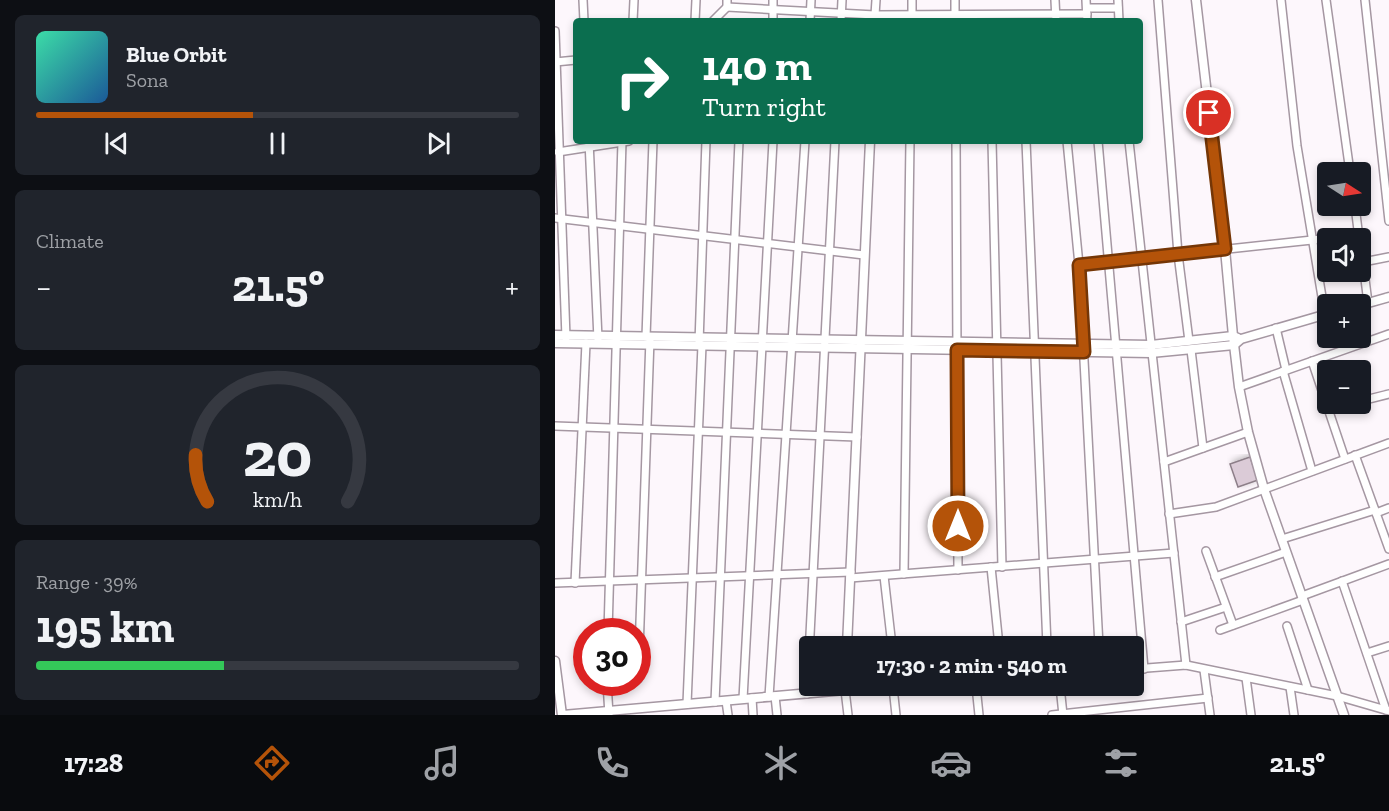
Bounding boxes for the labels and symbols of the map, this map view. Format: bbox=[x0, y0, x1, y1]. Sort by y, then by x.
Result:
pin bbox=[1183, 87, 1234, 138]
north arrow bbox=[1317, 162, 1371, 216]
position arrow bbox=[926, 494, 990, 558]
speed limit sign: 30 bbox=[573, 618, 651, 696]

